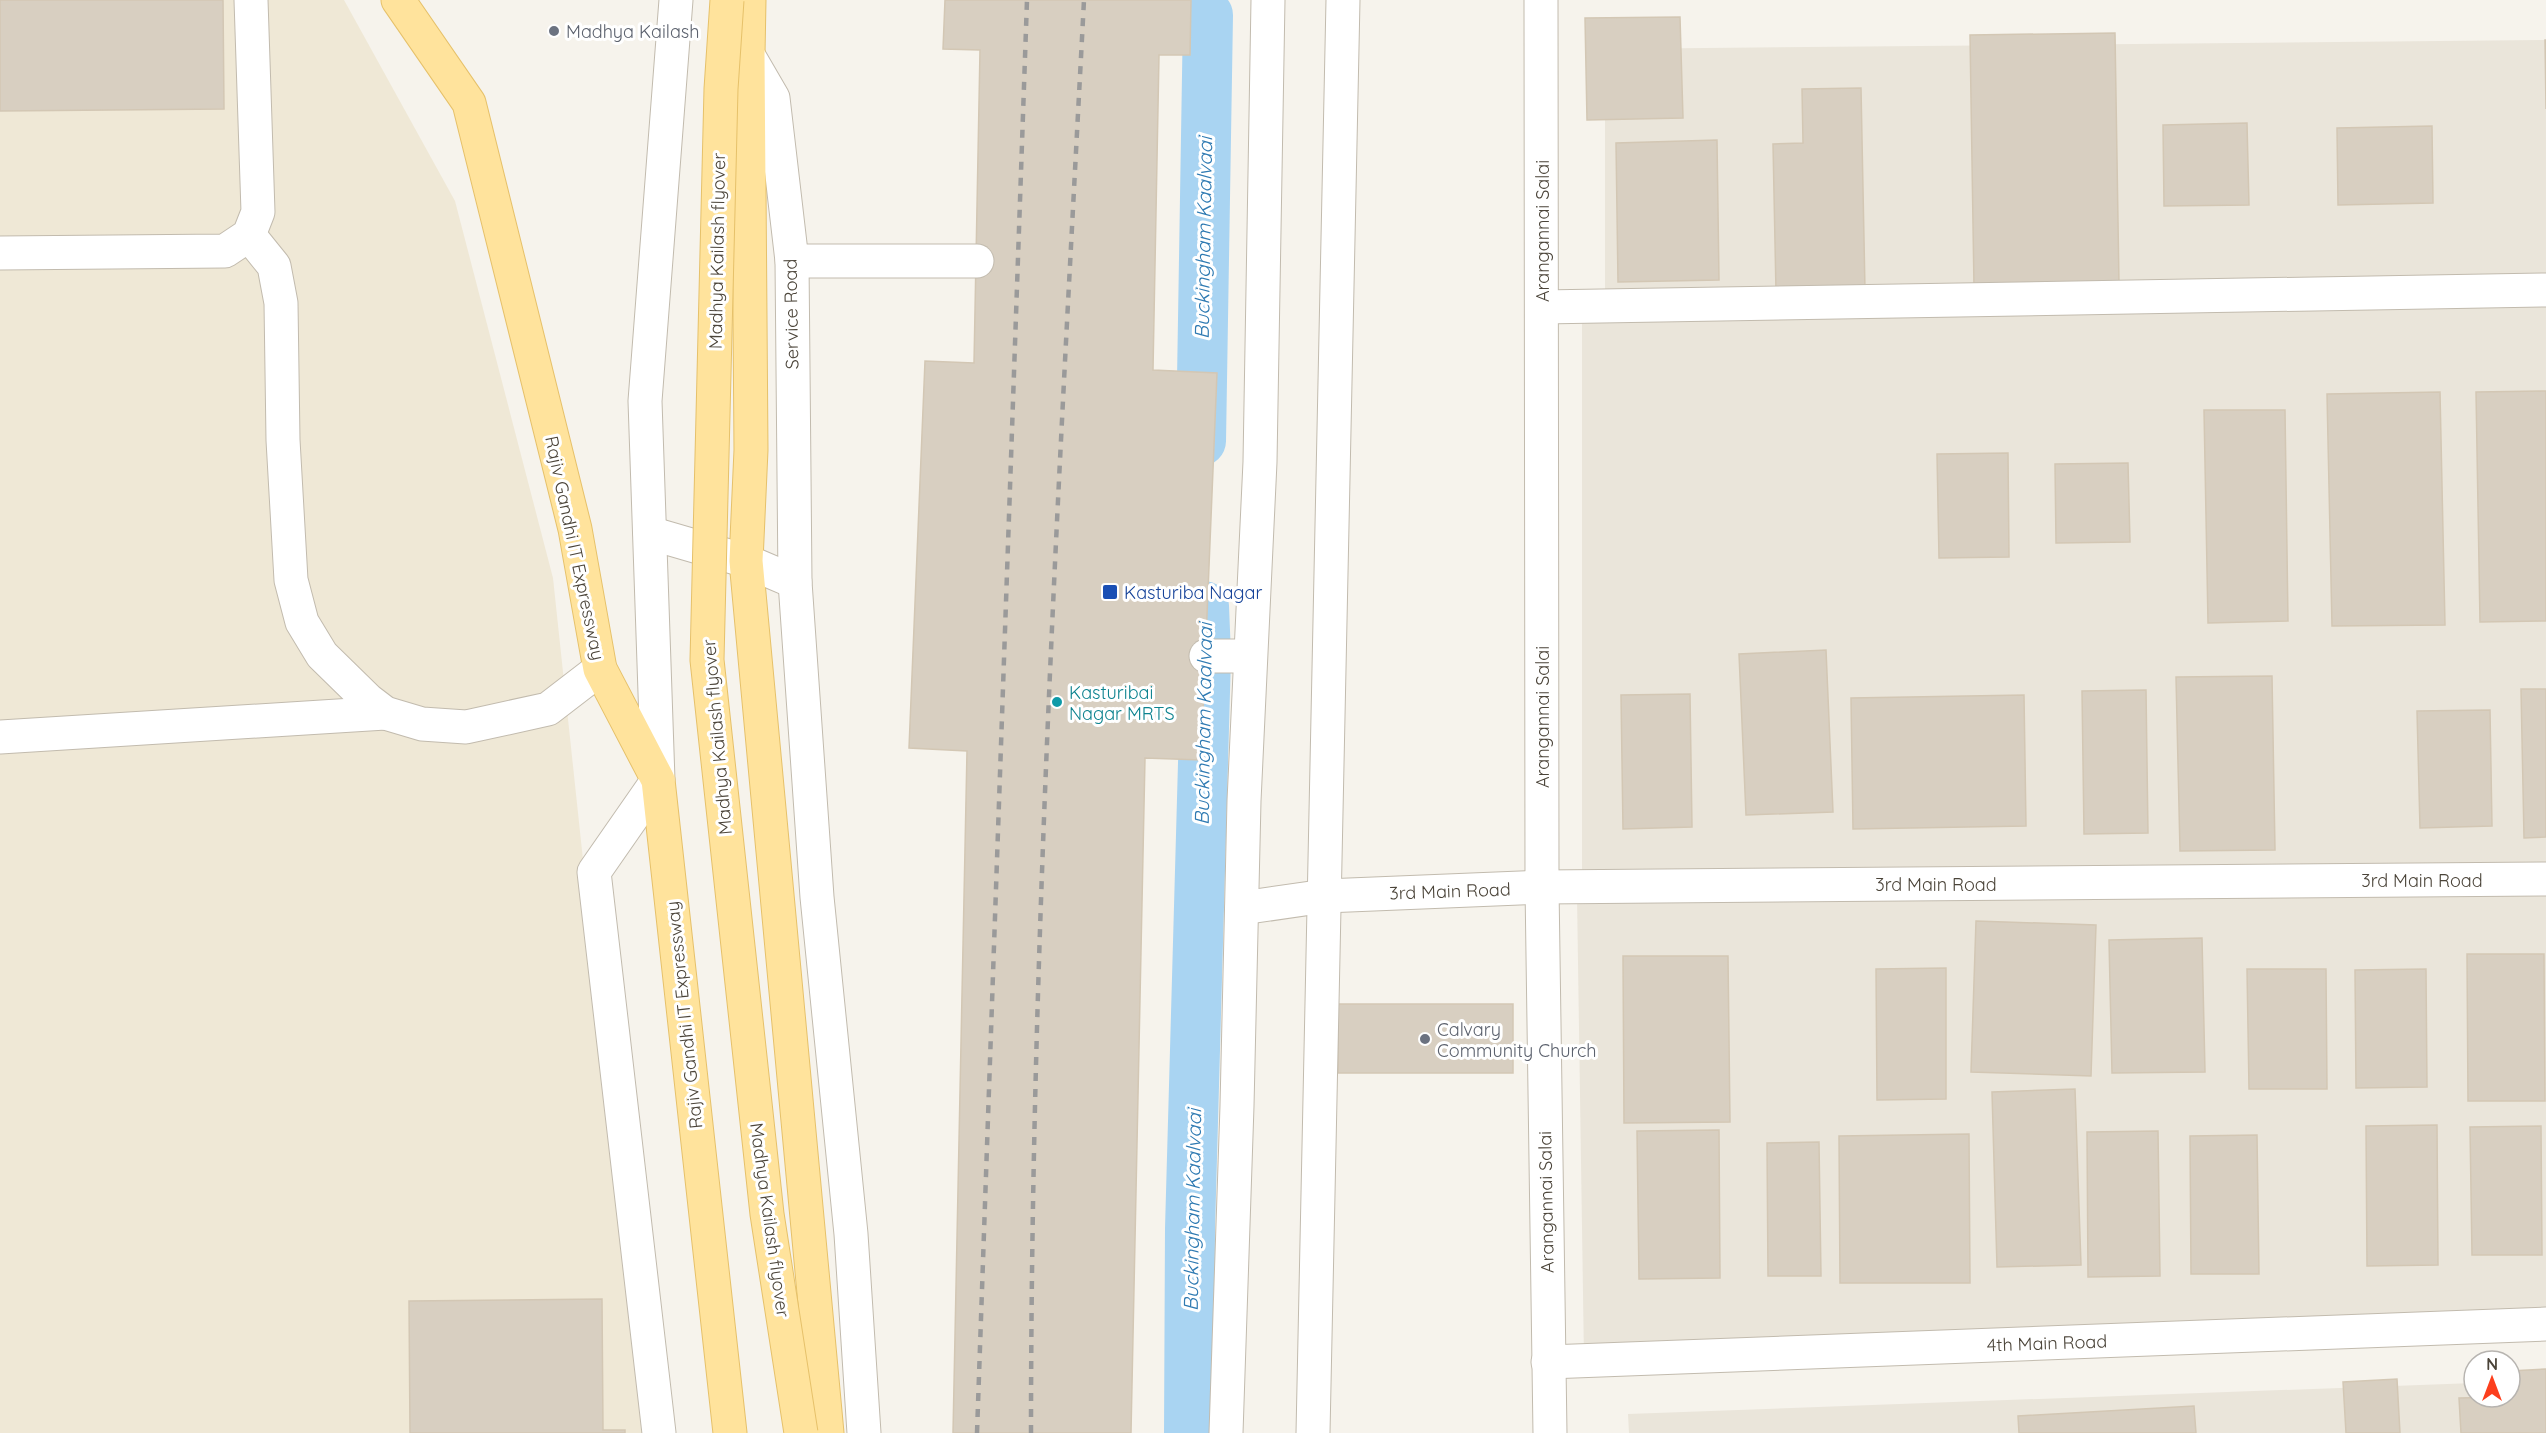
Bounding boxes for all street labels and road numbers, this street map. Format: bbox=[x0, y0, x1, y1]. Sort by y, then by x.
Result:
street label: Madhya Kailash flyover bbox=[704, 153, 730, 349]
street label: Arangannai Salai bbox=[1531, 160, 1554, 302]
street label: Service Road bbox=[779, 259, 803, 369]
street label: Rajiv Gandhi IT Expressway bbox=[540, 434, 610, 662]
street label: Madhya Kailash flyover bbox=[697, 638, 737, 836]
street label: Arangannai Salai bbox=[1531, 646, 1554, 788]
street label: 3rd Main Road bbox=[2361, 869, 2483, 892]
street label: 3rd Main Road bbox=[1875, 873, 1997, 896]
street label: 3rd Main Road bbox=[1389, 877, 1511, 905]
street label: Rajiv Gandhi IT Expressway bbox=[661, 900, 707, 1130]
street label: Madhya Kailash flyover bbox=[745, 1121, 795, 1319]
street label: Arangannai Salai bbox=[1533, 1131, 1559, 1273]
street label: 4th Main Road bbox=[1986, 1329, 2108, 1357]

